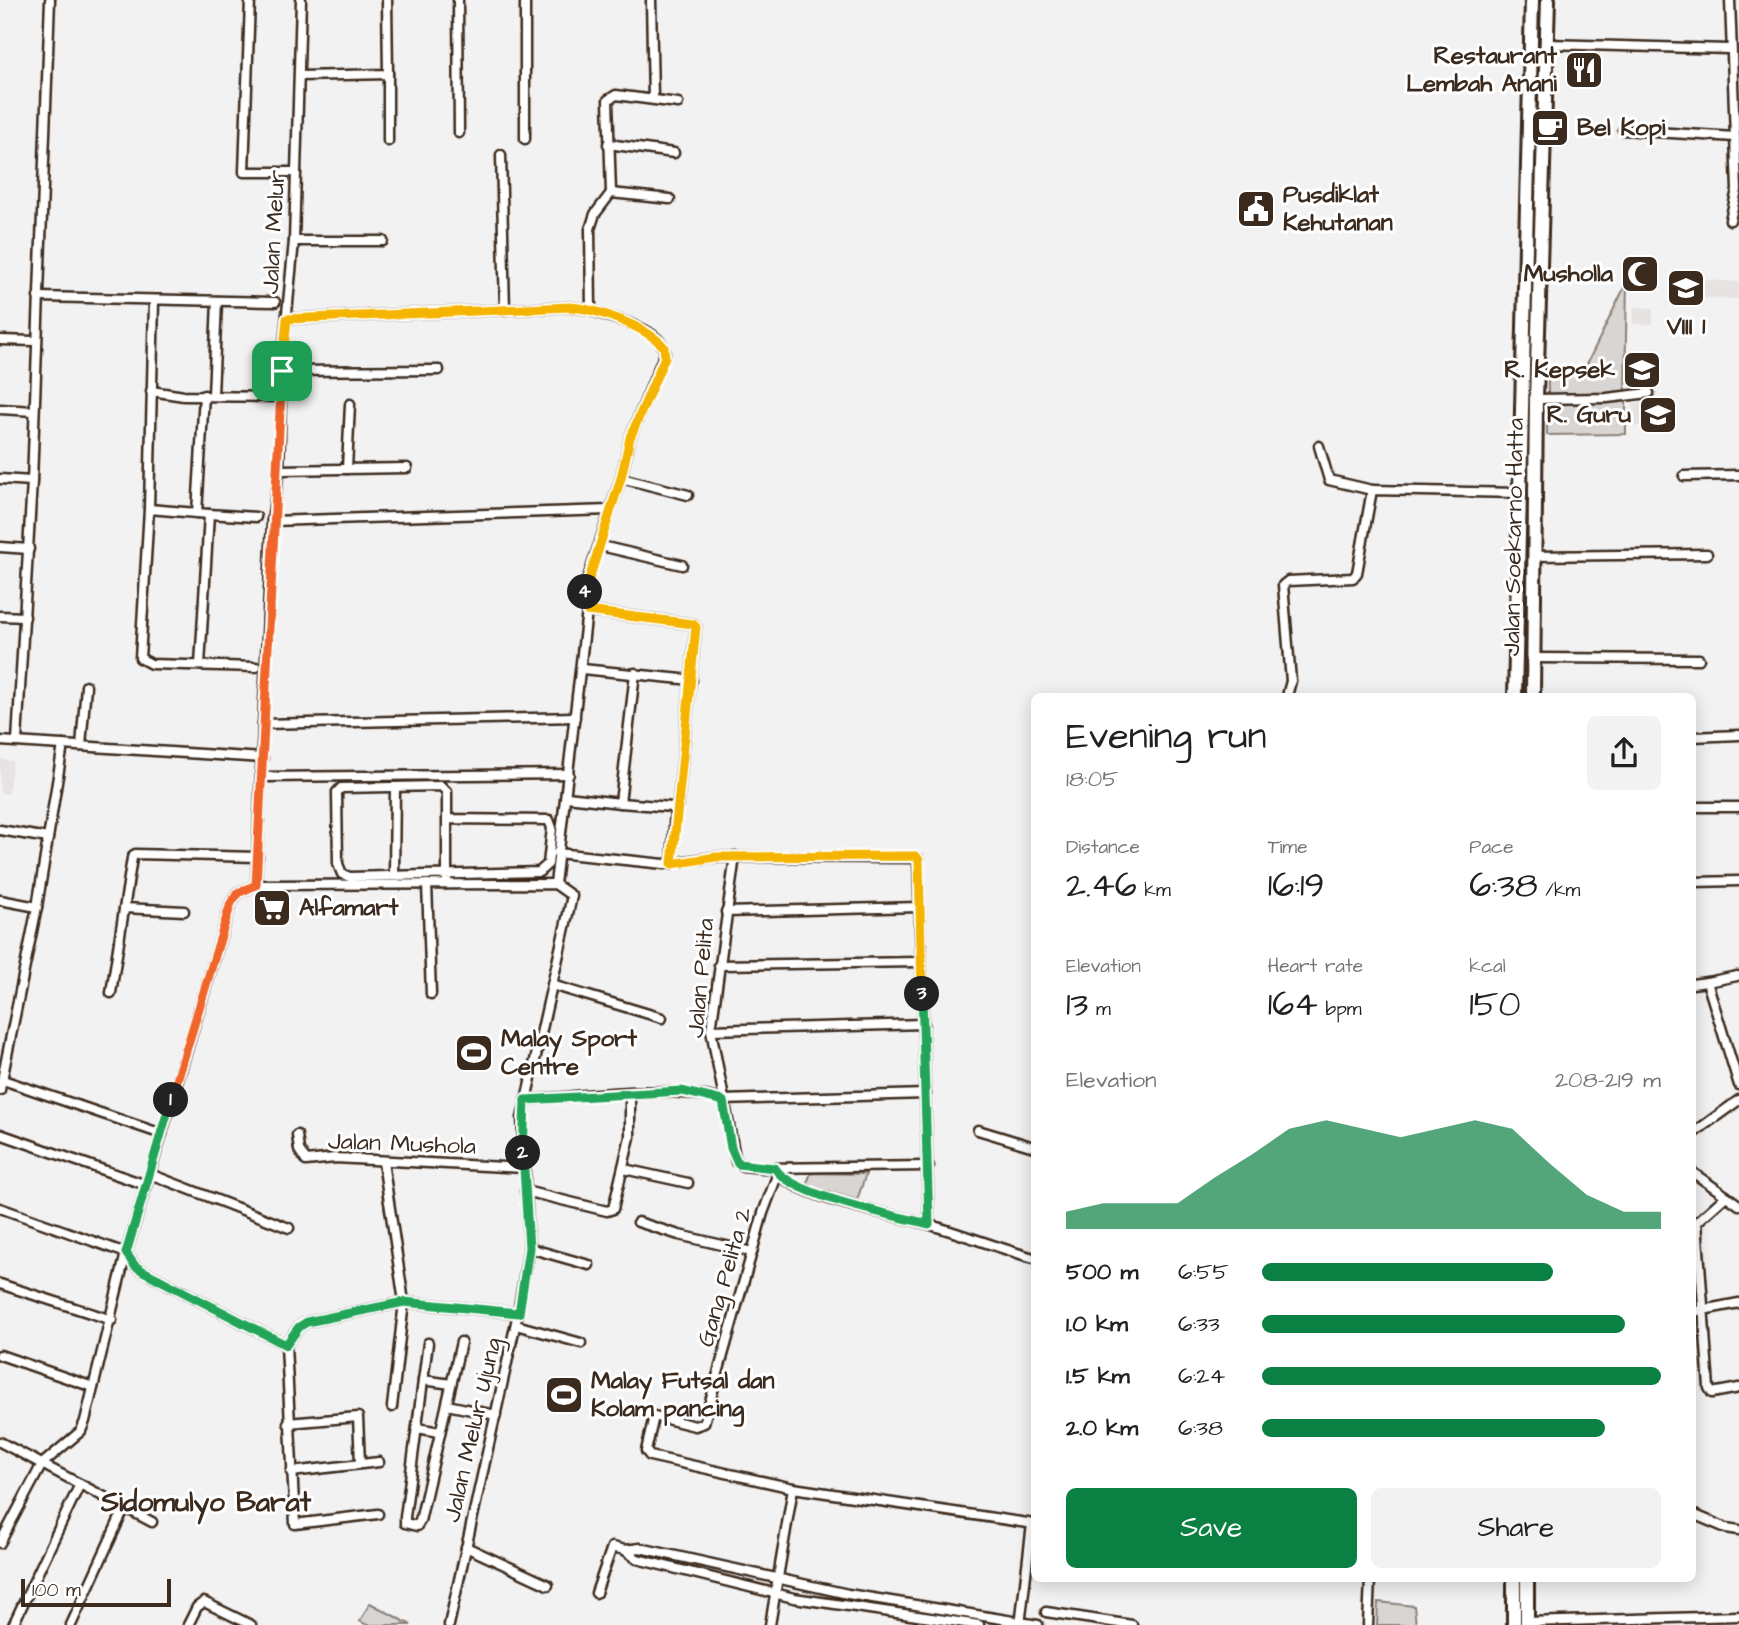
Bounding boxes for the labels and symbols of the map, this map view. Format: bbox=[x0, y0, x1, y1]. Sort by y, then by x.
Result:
place label: Restaurant Lembah Anani bbox=[1406, 39, 1557, 101]
restaurant icon: Restaurant Lembah Anani bbox=[1563, 49, 1605, 91]
cafe icon: Bel Kopi bbox=[1529, 107, 1571, 149]
place label: Bel Kopi bbox=[1577, 111, 1666, 145]
street label: Jalan Melur bbox=[254, 169, 294, 295]
place label: Pusdiklat Kehutanan bbox=[1283, 178, 1393, 240]
public building icon: Pusdiklat Kehutanan bbox=[1235, 188, 1277, 230]
mosque icon: Musholla bbox=[1619, 253, 1661, 295]
place label: Musholla bbox=[1524, 257, 1614, 291]
school or university icon: VIII 1 bbox=[1665, 267, 1707, 309]
place label: VIII 1 bbox=[1666, 310, 1706, 344]
pin bbox=[252, 341, 312, 401]
school or university icon: R. Kepsek bbox=[1621, 349, 1663, 391]
place label: R. Kepsek bbox=[1504, 353, 1615, 387]
school or university icon: R. Guru bbox=[1637, 394, 1679, 436]
place label: R. Guru bbox=[1547, 398, 1631, 432]
street label: Jalan Soekarno Hatta bbox=[1495, 418, 1533, 656]
pin: 4 bbox=[568, 574, 602, 610]
supermarket icon: Alfamart bbox=[251, 887, 293, 929]
place label: Alfamart bbox=[299, 891, 399, 925]
street label: Jalan Pelita bbox=[679, 917, 723, 1039]
pin: 3 bbox=[904, 976, 940, 1012]
place label: Malay Sport Centre bbox=[501, 1022, 637, 1084]
sports icon: Malay Sport Centre bbox=[453, 1032, 495, 1074]
pin: 1 bbox=[154, 1082, 188, 1118]
street label: Jalan Mushola bbox=[327, 1124, 477, 1164]
pin: 2 bbox=[505, 1136, 540, 1170]
street label: Gang Pelita 2 bbox=[689, 1203, 762, 1351]
street label: Jalan Melur Ujung bbox=[435, 1334, 512, 1526]
place label: Malay Futsal dan Kolam pancing bbox=[591, 1364, 775, 1427]
sports icon: Malay Futsal dan Kolam pancing bbox=[543, 1374, 585, 1416]
district label: Sidomulyo Barat bbox=[100, 1483, 312, 1525]
scale bar bbox=[21, 1576, 172, 1608]

